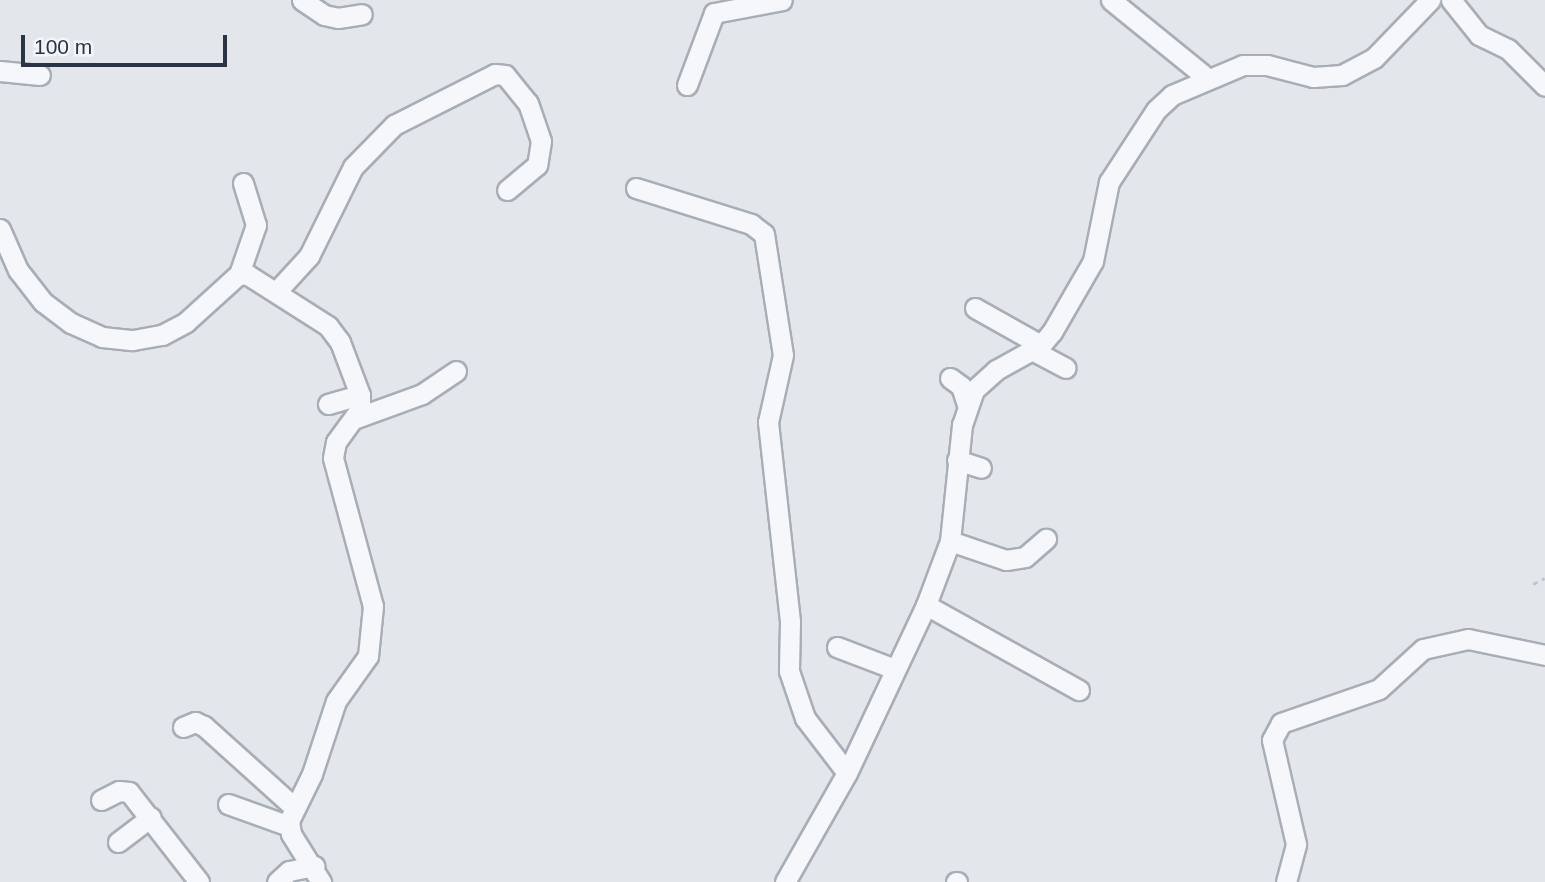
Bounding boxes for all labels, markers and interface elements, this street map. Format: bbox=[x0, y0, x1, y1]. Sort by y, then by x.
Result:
scale bar bbox=[24, 21, 231, 65]
text: 100 m bbox=[34, 35, 92, 58]

